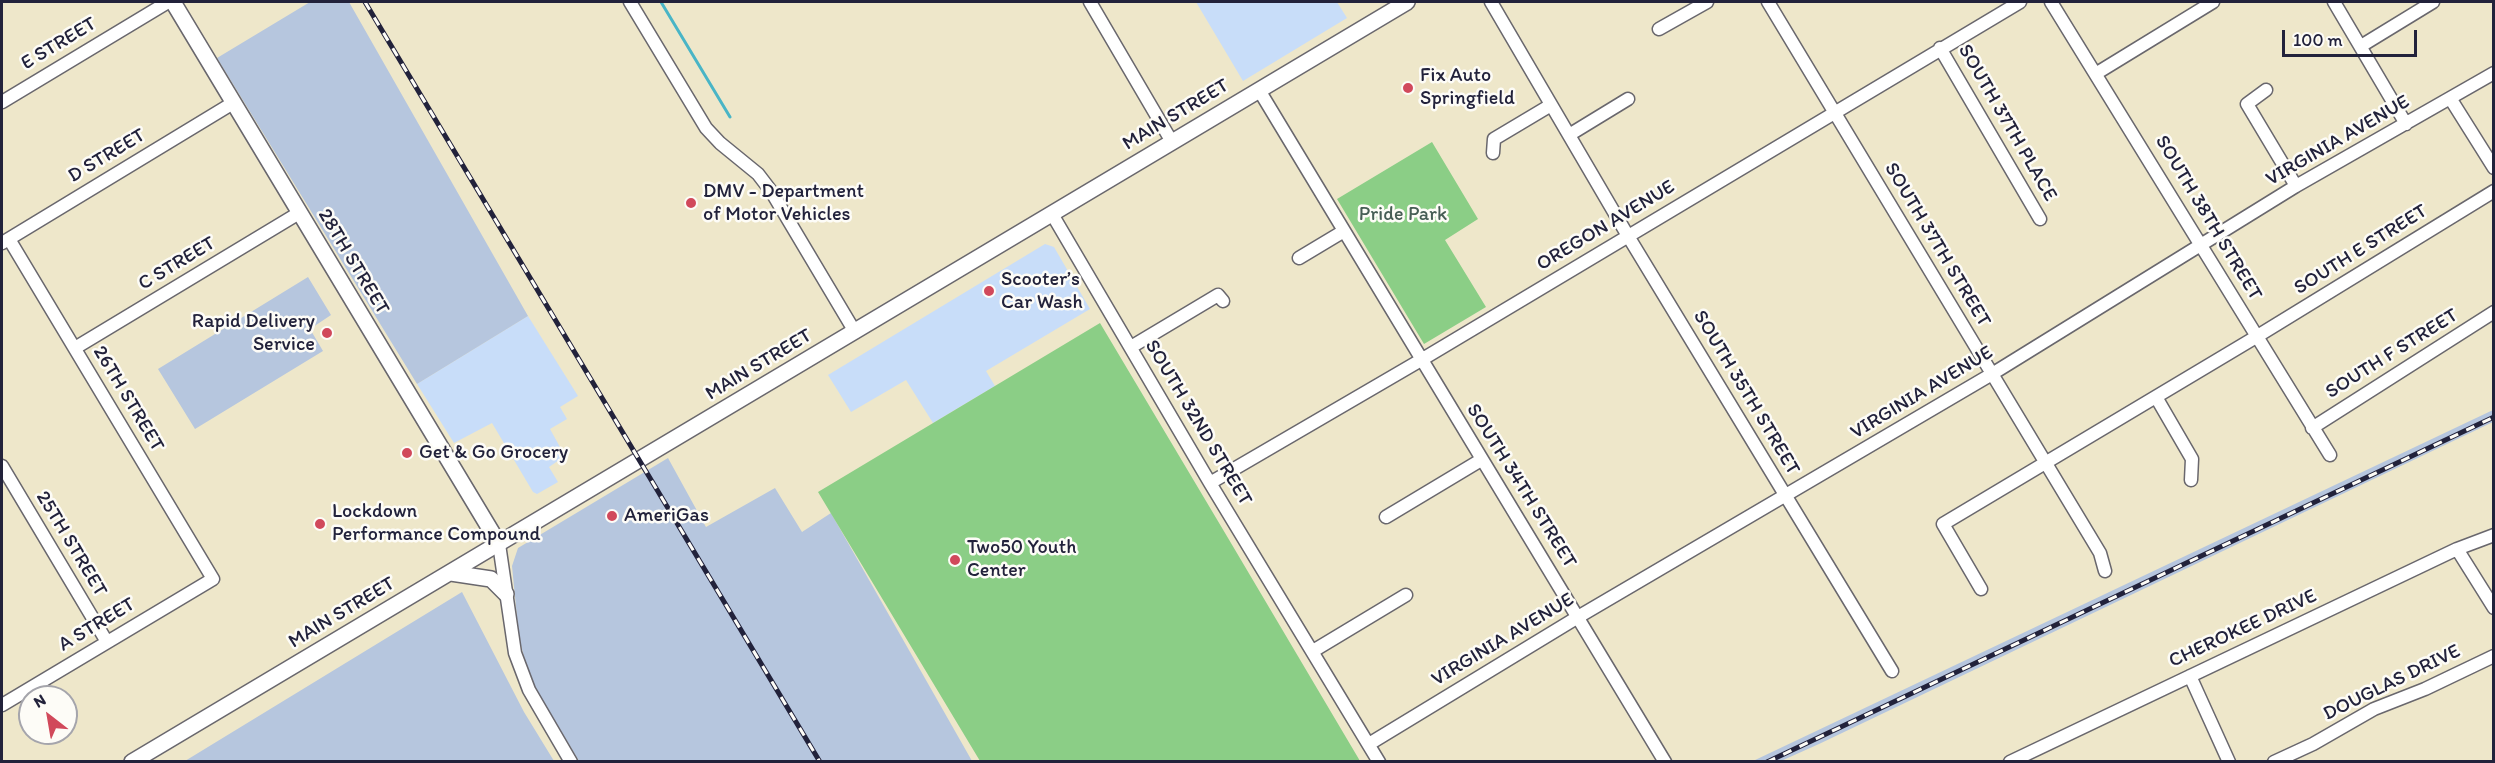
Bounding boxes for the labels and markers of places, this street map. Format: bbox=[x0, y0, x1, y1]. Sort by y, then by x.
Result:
place label: Fix Auto Springfield bbox=[1420, 64, 1515, 111]
marker: Fix Auto Springfield bbox=[1401, 81, 1415, 95]
place label: DMV - Department of Motor Vehicles bbox=[703, 180, 864, 227]
marker: DMV - Department of Motor Vehicles bbox=[684, 196, 698, 210]
place label: Scooter’s Car Wash bbox=[1001, 268, 1083, 315]
marker: Scooter’s Car Wash bbox=[982, 284, 996, 298]
place label: Rapid Delivery Service bbox=[192, 310, 315, 357]
marker: Rapid Delivery Service bbox=[320, 326, 334, 340]
place label: Get & Go Grocery bbox=[419, 441, 568, 465]
marker: Get & Go Grocery bbox=[400, 446, 414, 460]
place label: Lockdown Performance Compound bbox=[332, 500, 541, 547]
place label: AmeriGas bbox=[624, 504, 709, 528]
marker: AmeriGas bbox=[605, 509, 619, 523]
marker: Lockdown Performance Compound bbox=[313, 517, 327, 531]
place label: Two50 Youth Center bbox=[967, 536, 1076, 583]
marker: Two50 Youth Center bbox=[948, 553, 962, 567]

